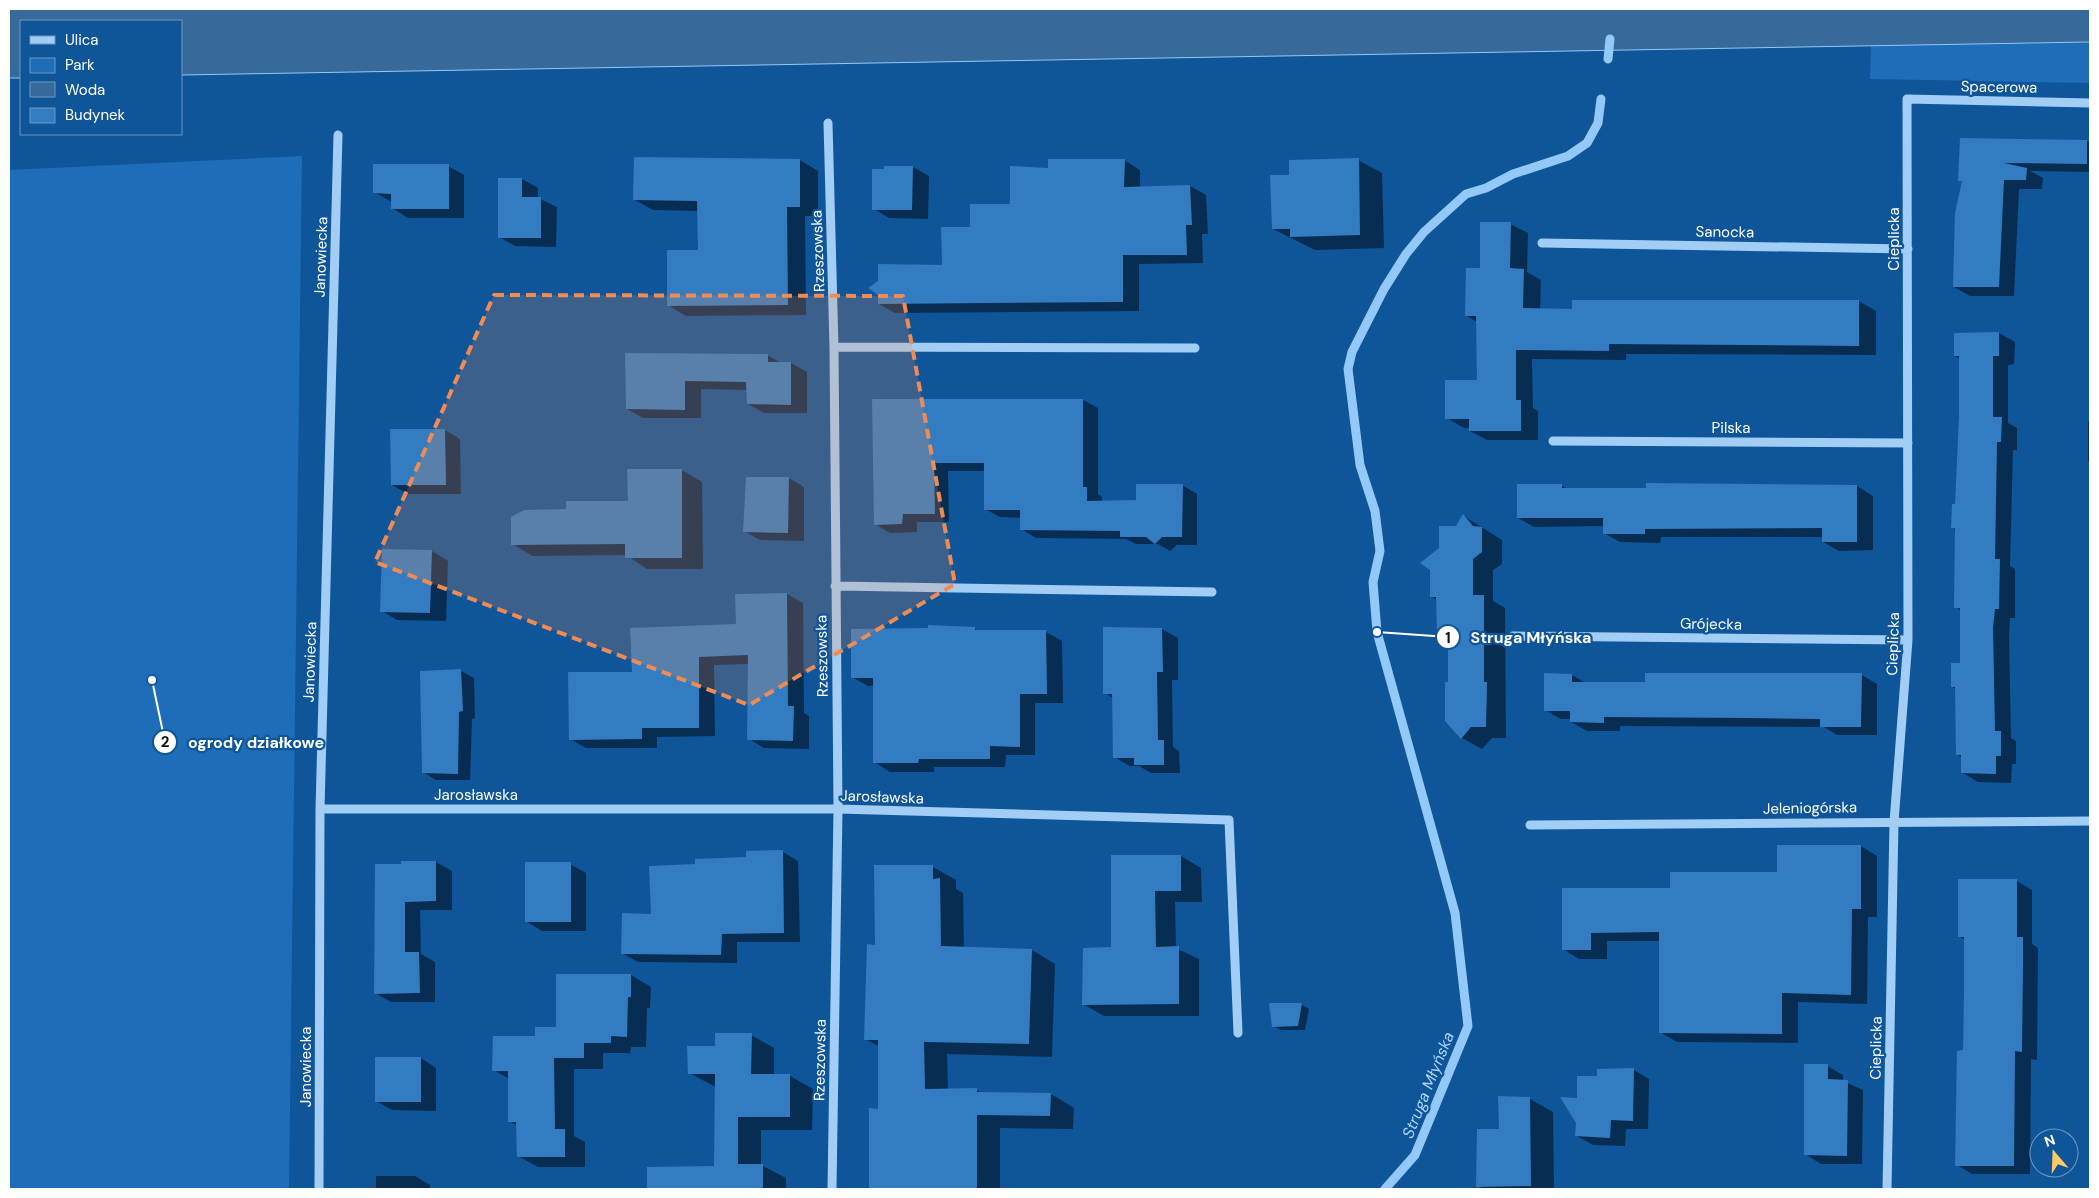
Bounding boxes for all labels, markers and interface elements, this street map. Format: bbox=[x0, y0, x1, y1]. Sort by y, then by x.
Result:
legend bbox=[20, 20, 182, 135]
text: Ulica bbox=[65, 30, 99, 50]
text: Park bbox=[65, 55, 95, 75]
street label: Spacerowa bbox=[1961, 76, 2037, 98]
text: Woda bbox=[65, 80, 105, 100]
text: Budynek bbox=[65, 105, 126, 125]
street label: Cieplicka bbox=[1884, 207, 1904, 271]
street label: Rzeszowska bbox=[807, 210, 829, 292]
street label: Janowiecka bbox=[310, 216, 332, 298]
street label: Sanocka bbox=[1696, 221, 1754, 243]
street label: Pilska bbox=[1712, 418, 1750, 438]
street label: Cieplicka bbox=[1882, 612, 1904, 676]
street label: Grójecka bbox=[1680, 613, 1742, 635]
street label: Rzeszowska bbox=[811, 615, 833, 697]
street label: Janowiecka bbox=[299, 621, 321, 703]
callout: Struga Młyńska bbox=[1435, 622, 1601, 653]
text: Struga Młyńska bbox=[1471, 627, 1591, 648]
text: 1 bbox=[1445, 628, 1451, 648]
callout: ogrody działkowe bbox=[153, 727, 334, 758]
text: 2 bbox=[161, 732, 170, 752]
text: ogrody działkowe bbox=[188, 732, 324, 753]
street label: Jarosławska bbox=[434, 785, 518, 805]
street label: Jarosławska bbox=[840, 786, 924, 808]
street label: Jeleniogórska bbox=[1763, 797, 1857, 819]
street label: Cieplicka bbox=[1865, 1016, 1887, 1080]
street label: Rzeszowska bbox=[809, 1019, 831, 1101]
street label: Janowiecka bbox=[296, 1027, 316, 1107]
water label: Struga Młyńska bbox=[1397, 1028, 1459, 1141]
north arrow bbox=[2029, 1128, 2079, 1178]
text: N bbox=[2042, 1131, 2058, 1151]

